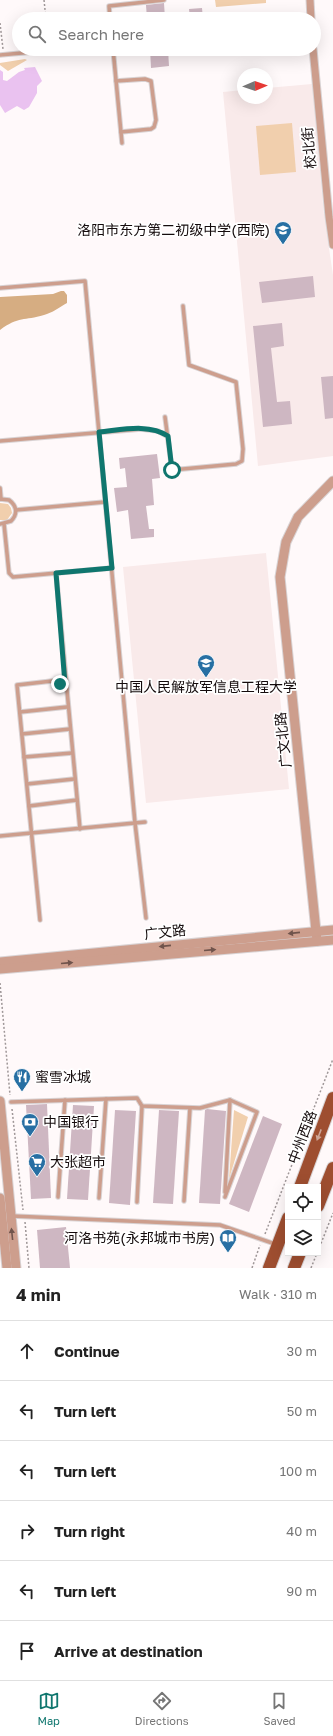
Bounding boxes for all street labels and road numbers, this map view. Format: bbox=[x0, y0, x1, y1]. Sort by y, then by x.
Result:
street label: 校北街 bbox=[298, 126, 319, 170]
street label: 广文北路 bbox=[271, 711, 294, 769]
street label: 广文路 bbox=[143, 921, 187, 942]
street label: 中州西路 bbox=[284, 1108, 320, 1166]

